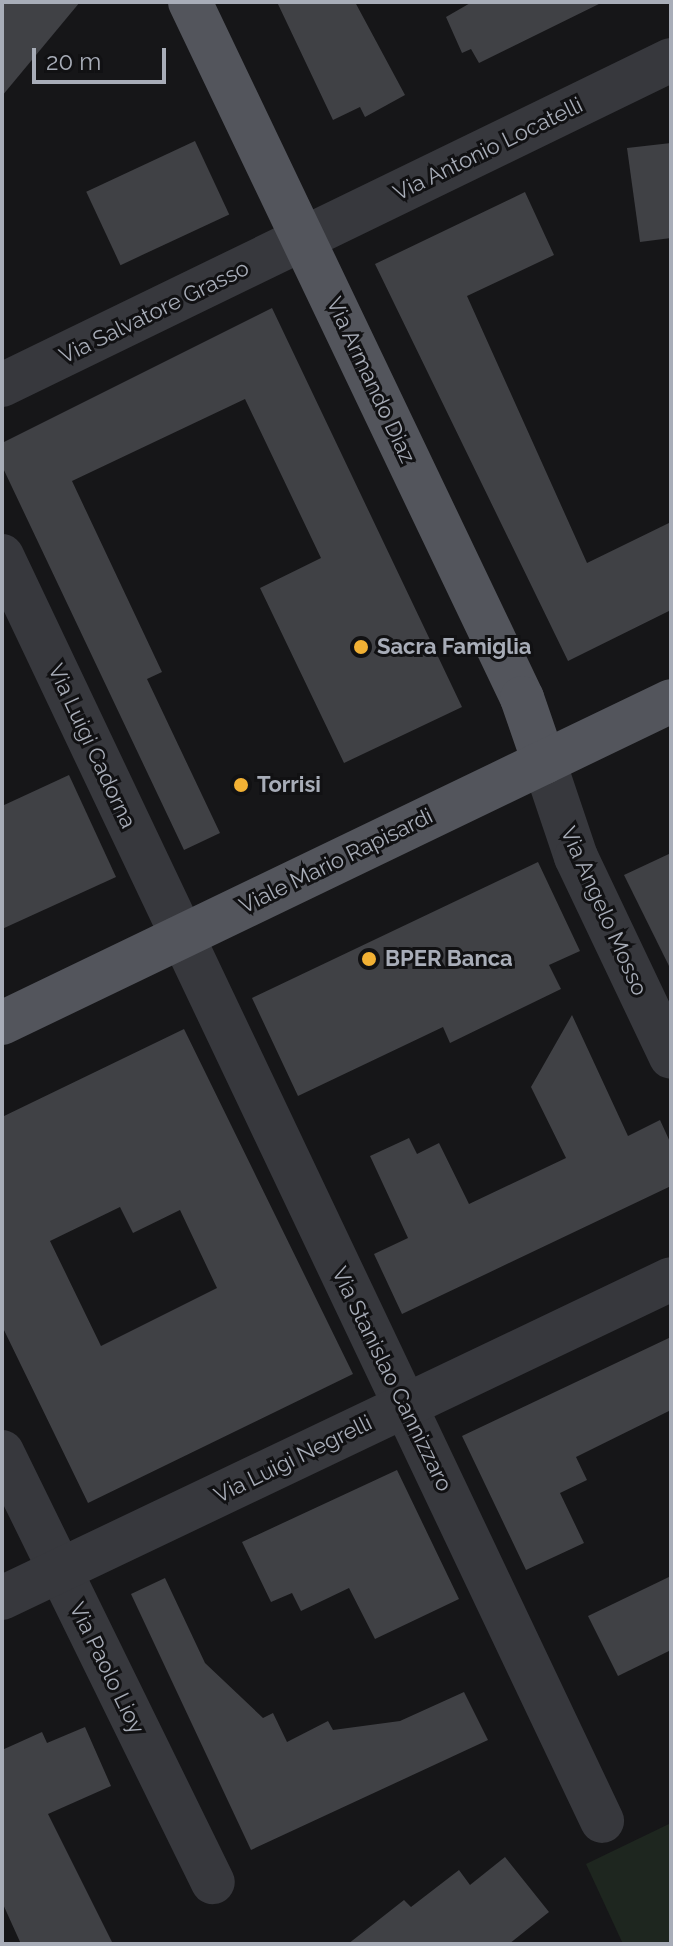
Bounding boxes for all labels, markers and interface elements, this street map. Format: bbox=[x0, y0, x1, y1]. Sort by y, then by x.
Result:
scale bar bbox=[36, 32, 170, 82]
text: 20 m bbox=[46, 47, 101, 76]
street label: Via Antonio Locatelli bbox=[389, 92, 587, 206]
street label: Via Salvatore Grasso bbox=[55, 255, 253, 369]
street label: Via Armando Diaz bbox=[321, 293, 421, 467]
place label: Sacra Famiglia bbox=[377, 634, 531, 660]
marker: Sacra Famiglia bbox=[352, 638, 370, 656]
street label: Via Luigi Cadorna bbox=[42, 660, 142, 832]
place label: Torrisi bbox=[257, 772, 321, 798]
marker: Torrisi bbox=[232, 776, 250, 794]
street label: Viale Mario Rapisardi bbox=[235, 803, 437, 919]
street label: Via Angelo Mosso bbox=[555, 822, 653, 1000]
place label: BPER Banca bbox=[385, 946, 513, 972]
marker: BPER Banca bbox=[360, 950, 378, 968]
street label: Via Stanislao Cannizzaro bbox=[326, 1262, 458, 1496]
street label: Via Luigi Negrelli bbox=[210, 1409, 376, 1509]
street label: Via Paolo Lioy bbox=[64, 1598, 150, 1738]

